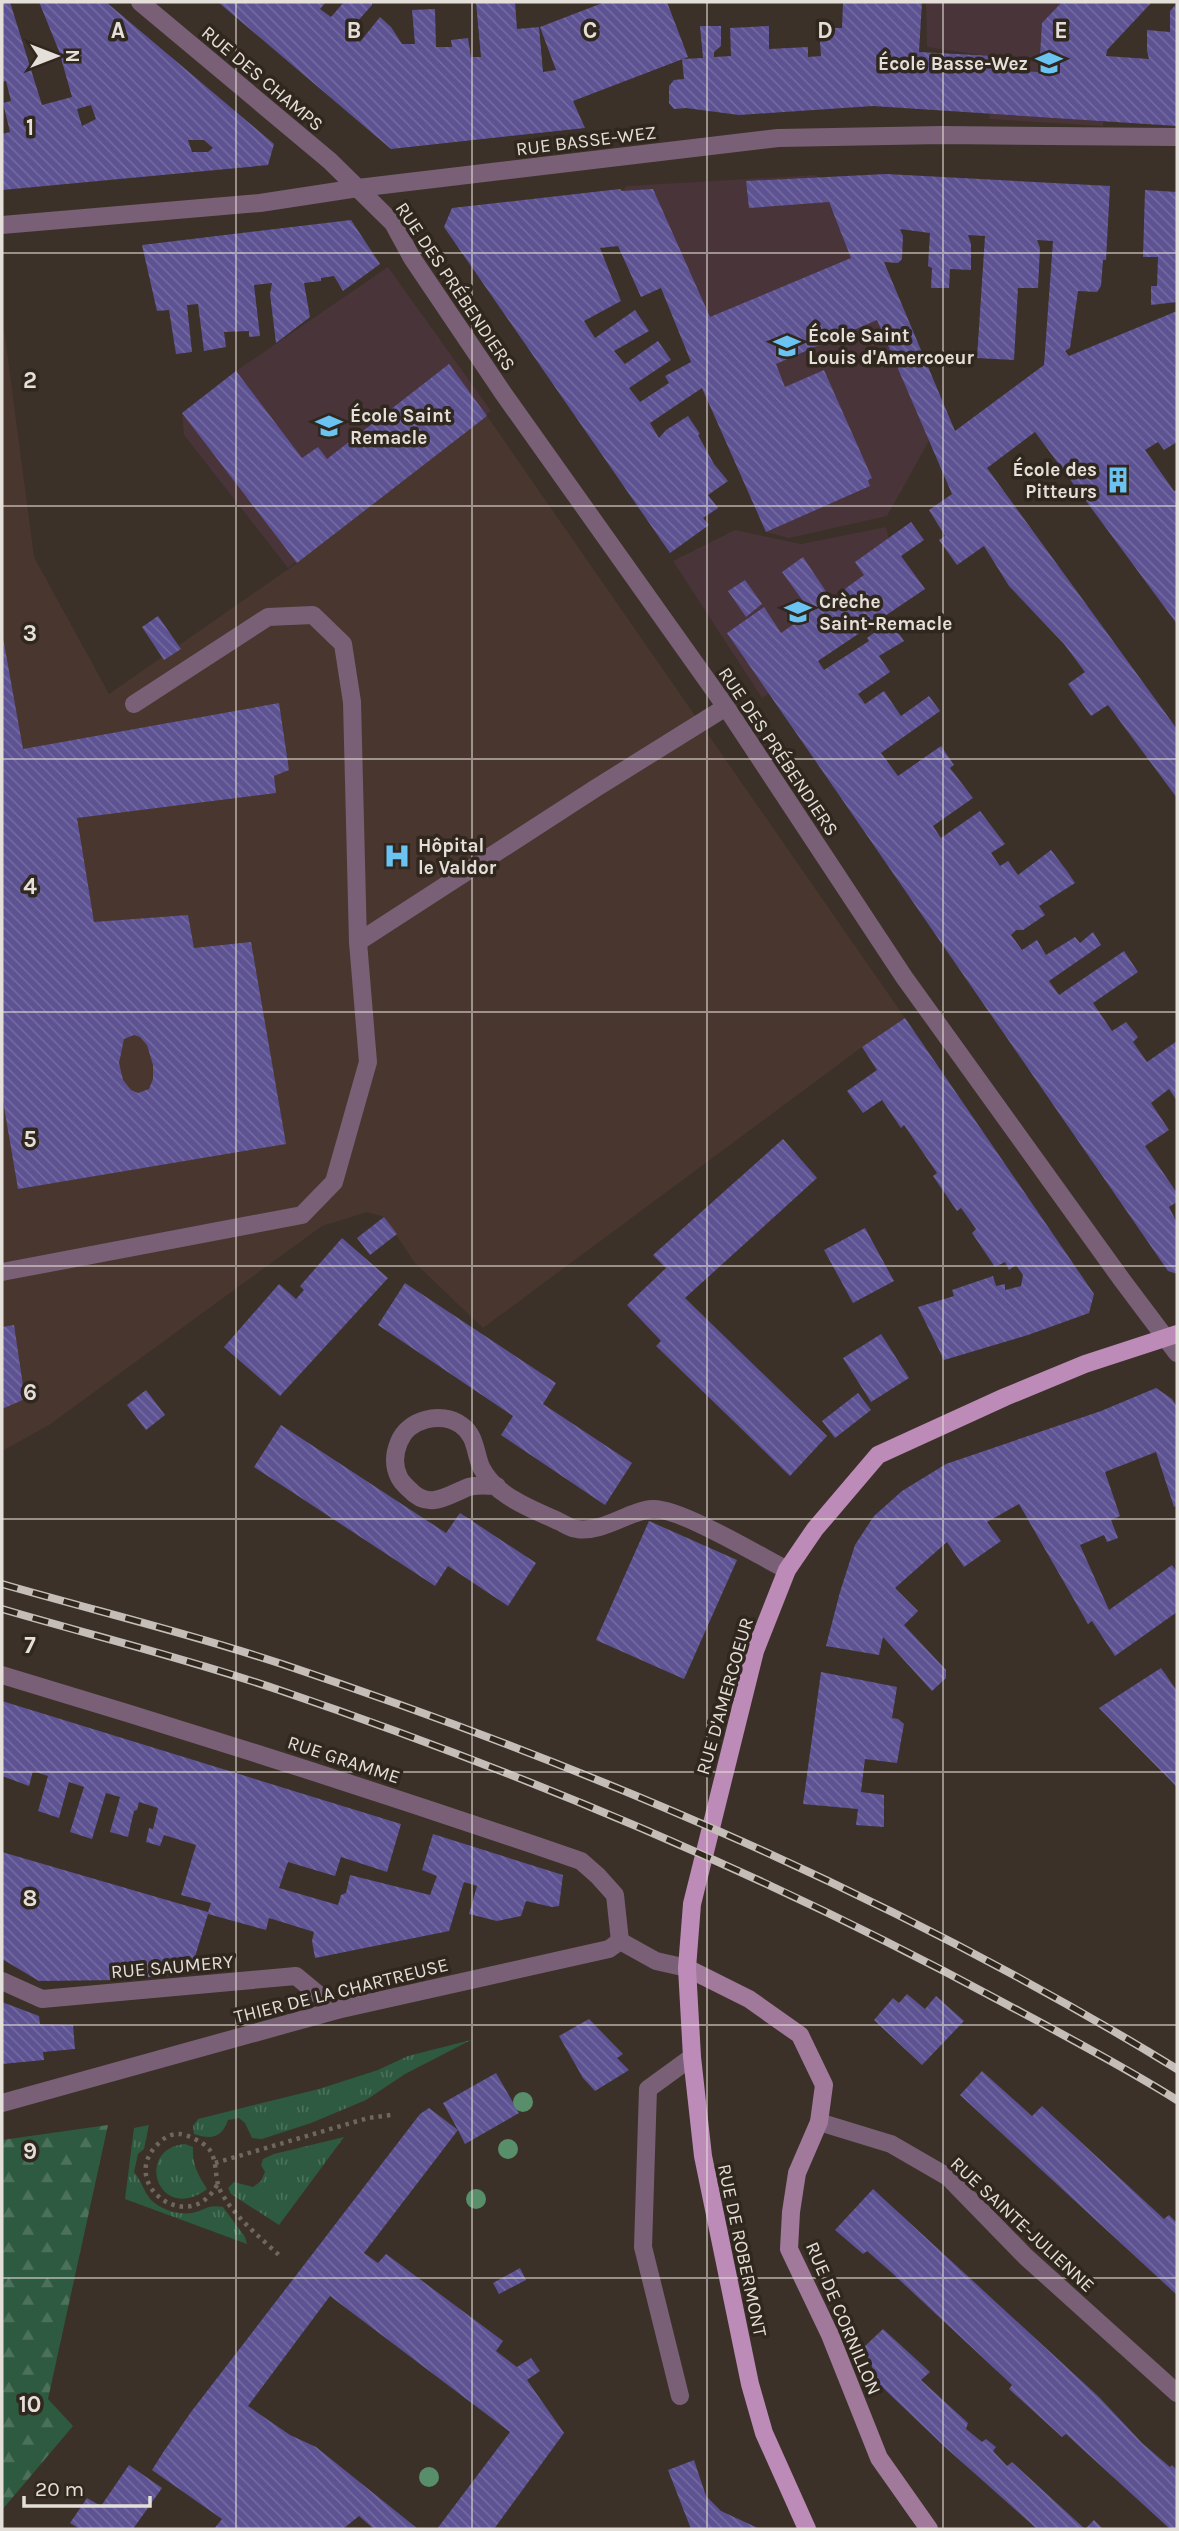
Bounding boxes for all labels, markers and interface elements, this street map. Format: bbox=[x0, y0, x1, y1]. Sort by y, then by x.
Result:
text: A bbox=[111, 17, 125, 44]
text: B bbox=[347, 17, 361, 44]
text: C bbox=[583, 17, 597, 44]
text: D bbox=[817, 17, 833, 44]
text: E bbox=[1054, 17, 1068, 44]
north arrow bbox=[21, 21, 91, 91]
street label: RUE DES CHAMPS bbox=[197, 22, 328, 136]
school or university icon: École Basse-Wez bbox=[1034, 48, 1064, 78]
text: N bbox=[61, 49, 83, 63]
place label: École Basse-Wez bbox=[878, 50, 1028, 75]
text: 1 bbox=[26, 114, 34, 141]
street label: RUE BASSE-WEZ bbox=[515, 121, 657, 161]
street label: RUE DES PRÉBENDIERS bbox=[391, 198, 521, 375]
place label: École Saint Louis d'Amercoeur bbox=[808, 322, 974, 369]
school or university icon: École Saint Louis d'Amercoeur bbox=[772, 331, 802, 361]
text: 2 bbox=[23, 367, 37, 394]
place label: École Saint Remacle bbox=[350, 402, 451, 449]
school or university icon: École Saint Remacle bbox=[314, 411, 344, 441]
place label: École des Pitteurs bbox=[1013, 456, 1097, 503]
building icon: École des Pitteurs bbox=[1103, 465, 1133, 495]
place label: Crèche Saint-Remacle bbox=[819, 591, 952, 635]
school or university icon: Crèche Saint-Remacle bbox=[783, 597, 813, 627]
text: 3 bbox=[23, 620, 37, 647]
street label: RUE DES PRÉBENDIERS bbox=[714, 663, 844, 840]
place label: Hôpital le Valdor bbox=[418, 835, 497, 879]
hospital icon: Hôpital le Valdor bbox=[382, 841, 412, 871]
text: 4 bbox=[23, 873, 37, 900]
text: 5 bbox=[23, 1126, 37, 1153]
text: 6 bbox=[23, 1379, 37, 1406]
street label: RUE D'AMERCOEUR bbox=[692, 1615, 758, 1777]
text: 7 bbox=[24, 1632, 36, 1659]
street label: RUE GRAMME bbox=[285, 1731, 403, 1788]
text: 8 bbox=[23, 1885, 37, 1912]
street label: RUE SAUMERY bbox=[110, 1951, 235, 1983]
street label: THIER DE LA CHARTREUSE bbox=[232, 1954, 450, 2028]
text: 9 bbox=[23, 2138, 37, 2165]
street label: RUE SAINTE-JULIENNE bbox=[946, 2152, 1099, 2297]
street label: RUE DE ROBERMONT bbox=[713, 2162, 771, 2339]
street label: RUE DE CORNILLON bbox=[801, 2239, 885, 2398]
text: 10 bbox=[19, 2391, 41, 2418]
scale bar bbox=[24, 2464, 150, 2508]
text: 20 m bbox=[35, 2477, 84, 2501]

